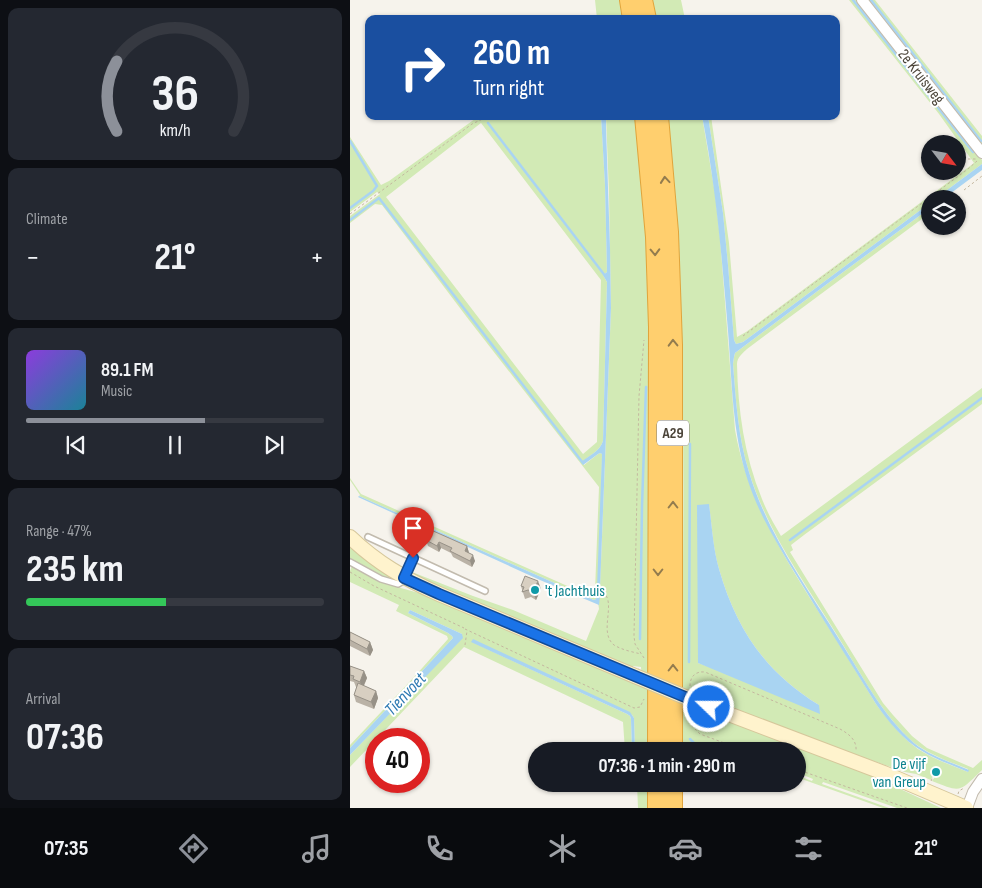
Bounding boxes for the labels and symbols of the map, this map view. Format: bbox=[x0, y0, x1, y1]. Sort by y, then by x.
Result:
street label: 2e Kruisweg bbox=[893, 46, 948, 108]
north arrow bbox=[921, 135, 966, 180]
one-way arrow bbox=[660, 176, 671, 184]
one-way arrow bbox=[650, 248, 661, 256]
one-way arrow bbox=[668, 338, 678, 346]
road number: A29 bbox=[657, 420, 689, 446]
one-way arrow bbox=[668, 501, 678, 508]
pin bbox=[392, 507, 434, 558]
one-way arrow bbox=[653, 568, 663, 576]
place label: 't Jachthuis bbox=[545, 582, 605, 601]
marker: 't Jachthuis bbox=[529, 584, 541, 596]
one-way arrow bbox=[668, 663, 678, 671]
water label: Tienvoet bbox=[380, 668, 431, 720]
position arrow bbox=[682, 680, 734, 732]
speed limit sign: 40 bbox=[365, 728, 430, 793]
place label: De vijf van Greup bbox=[872, 755, 926, 792]
marker: De vijf van Greup bbox=[930, 766, 942, 778]

